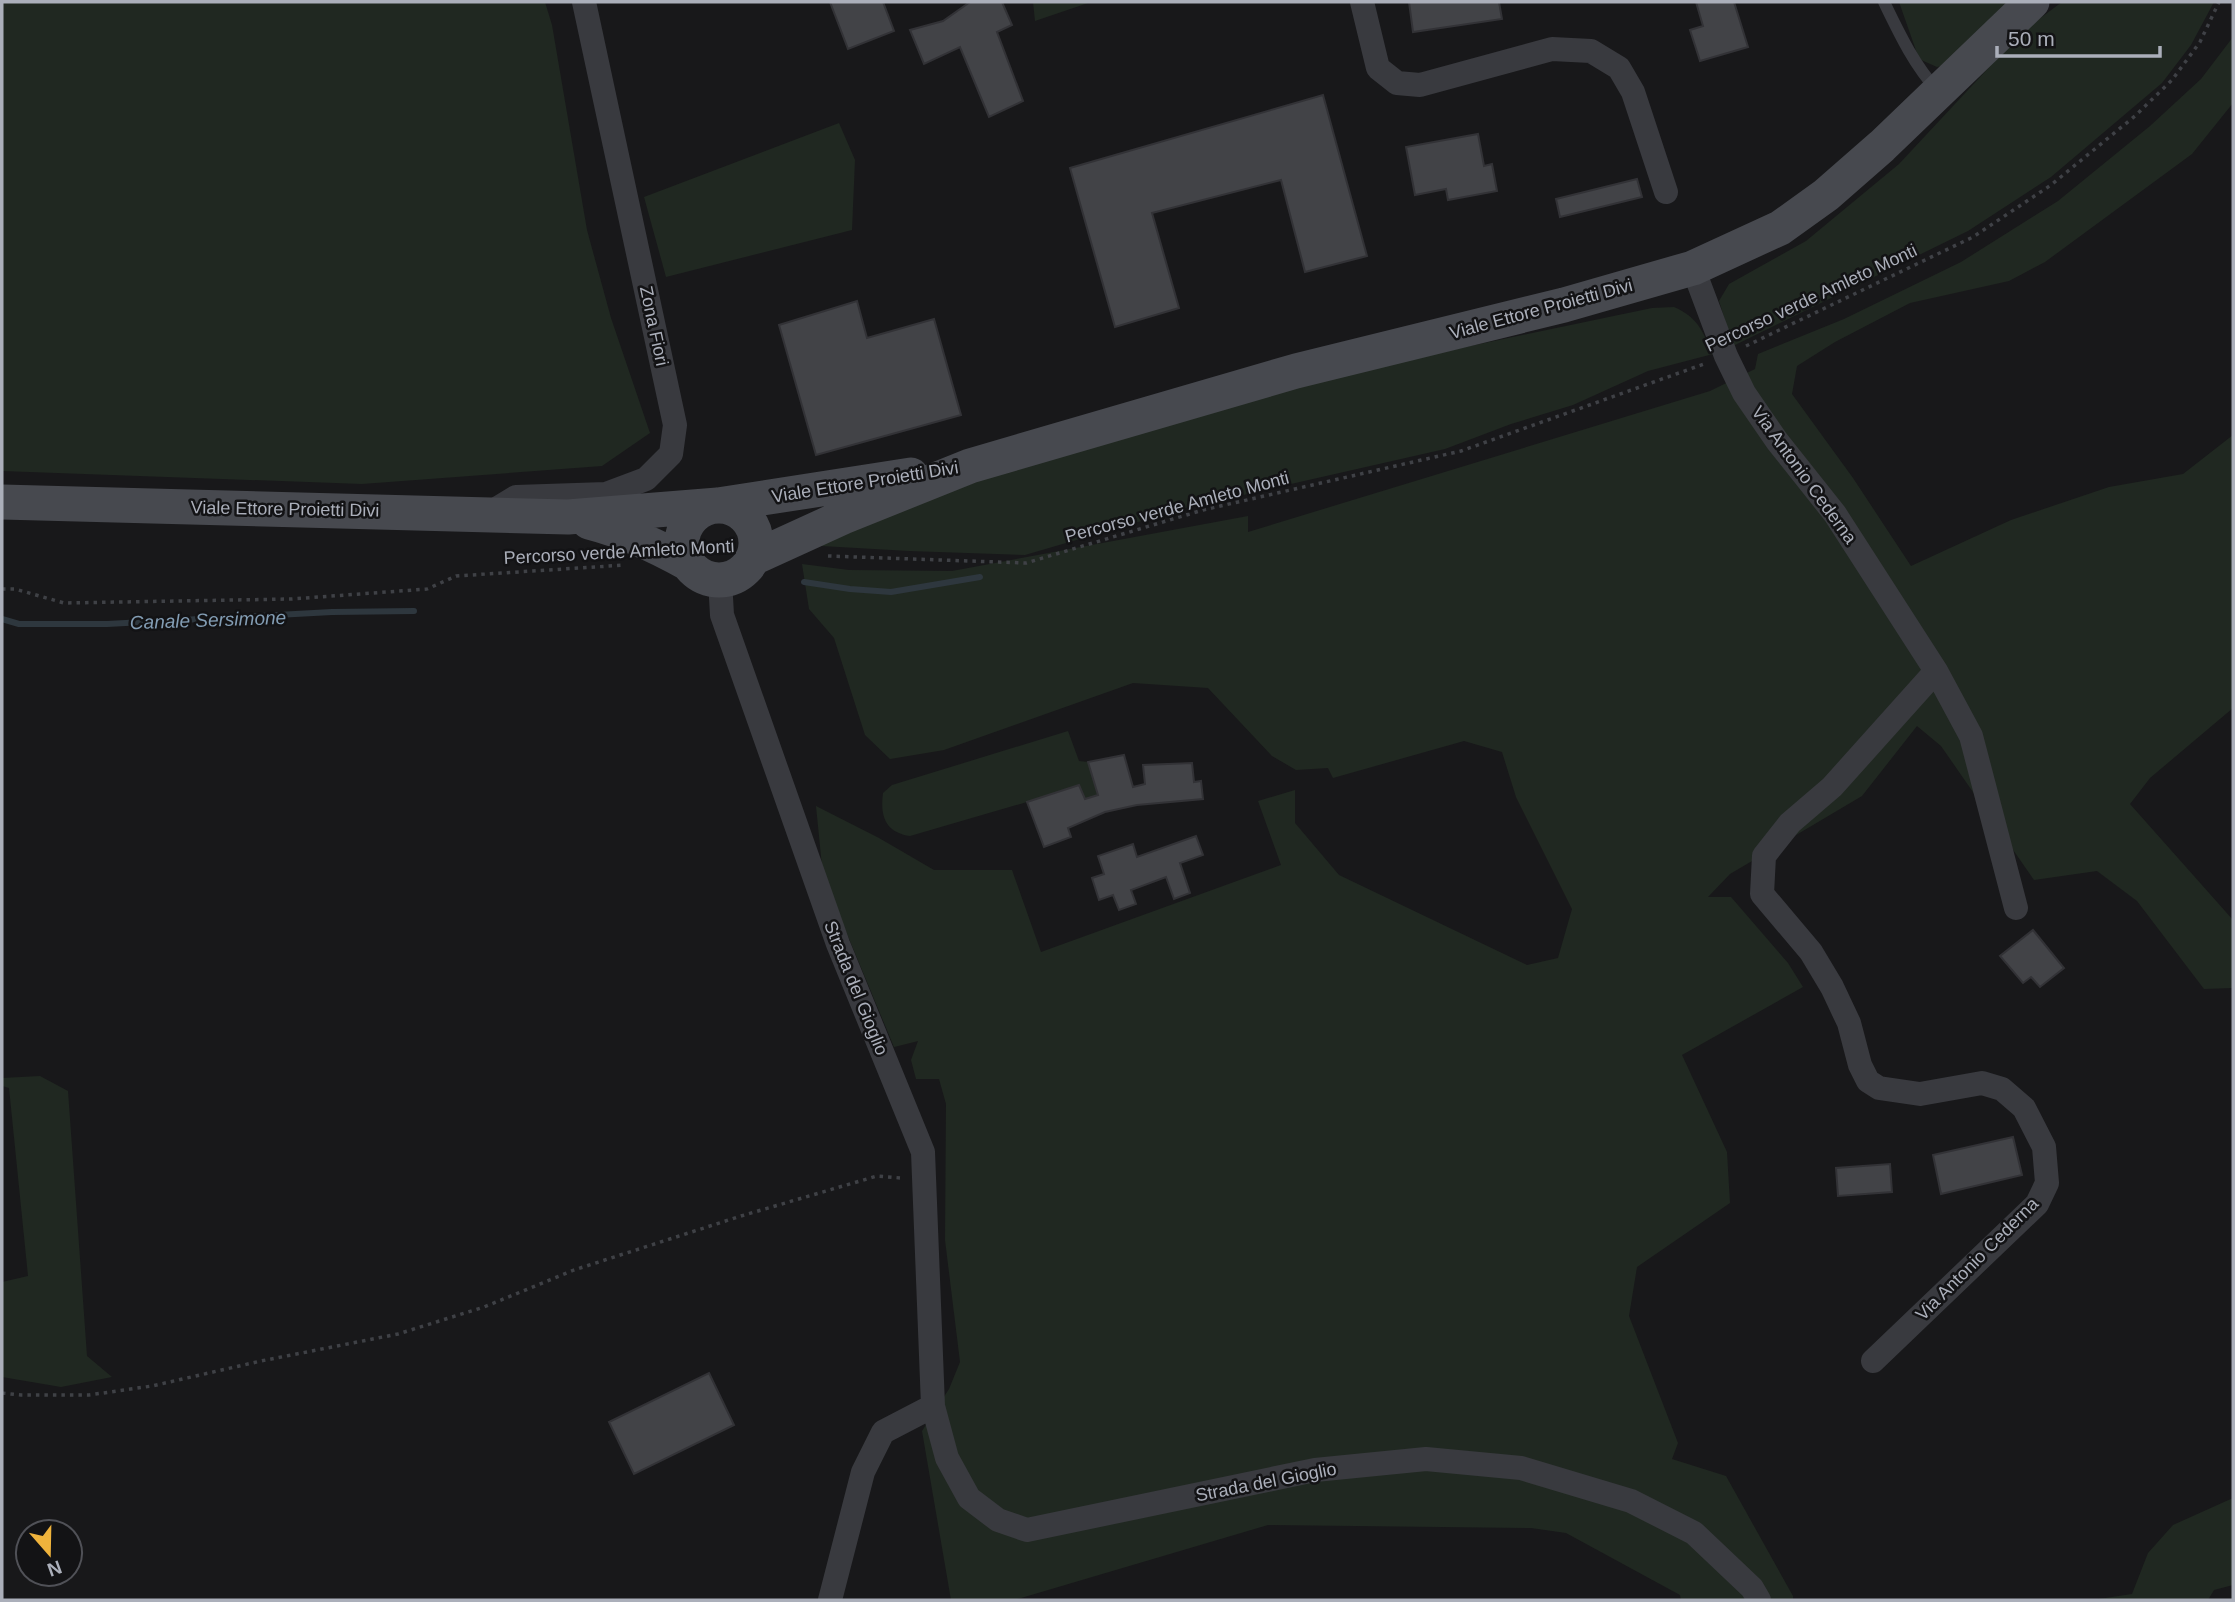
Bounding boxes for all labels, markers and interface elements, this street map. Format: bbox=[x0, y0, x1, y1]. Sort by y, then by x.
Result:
scale bar bbox=[1997, 14, 2160, 58]
text: 50 m bbox=[2008, 27, 2055, 50]
street label: Percorso verde Amleto Monti bbox=[1702, 240, 1920, 356]
street label: Viale Ettore Proietti Divi bbox=[1447, 275, 1635, 343]
street label: Zona Fiori bbox=[636, 284, 672, 368]
street label: Via Antonio Cederna bbox=[1747, 402, 1861, 548]
street label: Viale Ettore Proietti Divi bbox=[770, 457, 960, 507]
street label: Percorso verde Amleto Monti bbox=[1063, 467, 1291, 547]
street label: Viale Ettore Proietti Divi bbox=[190, 497, 380, 521]
street label: Percorso verde Amleto Monti bbox=[503, 536, 735, 568]
water label: Canale Sersimone bbox=[130, 607, 286, 633]
street label: Strada del Gioglio bbox=[820, 918, 892, 1058]
street label: Via Antonio Cederna bbox=[1912, 1193, 2043, 1324]
street label: Strada del Gioglio bbox=[1194, 1459, 1338, 1505]
north arrow bbox=[14, 1518, 84, 1588]
text: N bbox=[45, 1556, 65, 1581]

